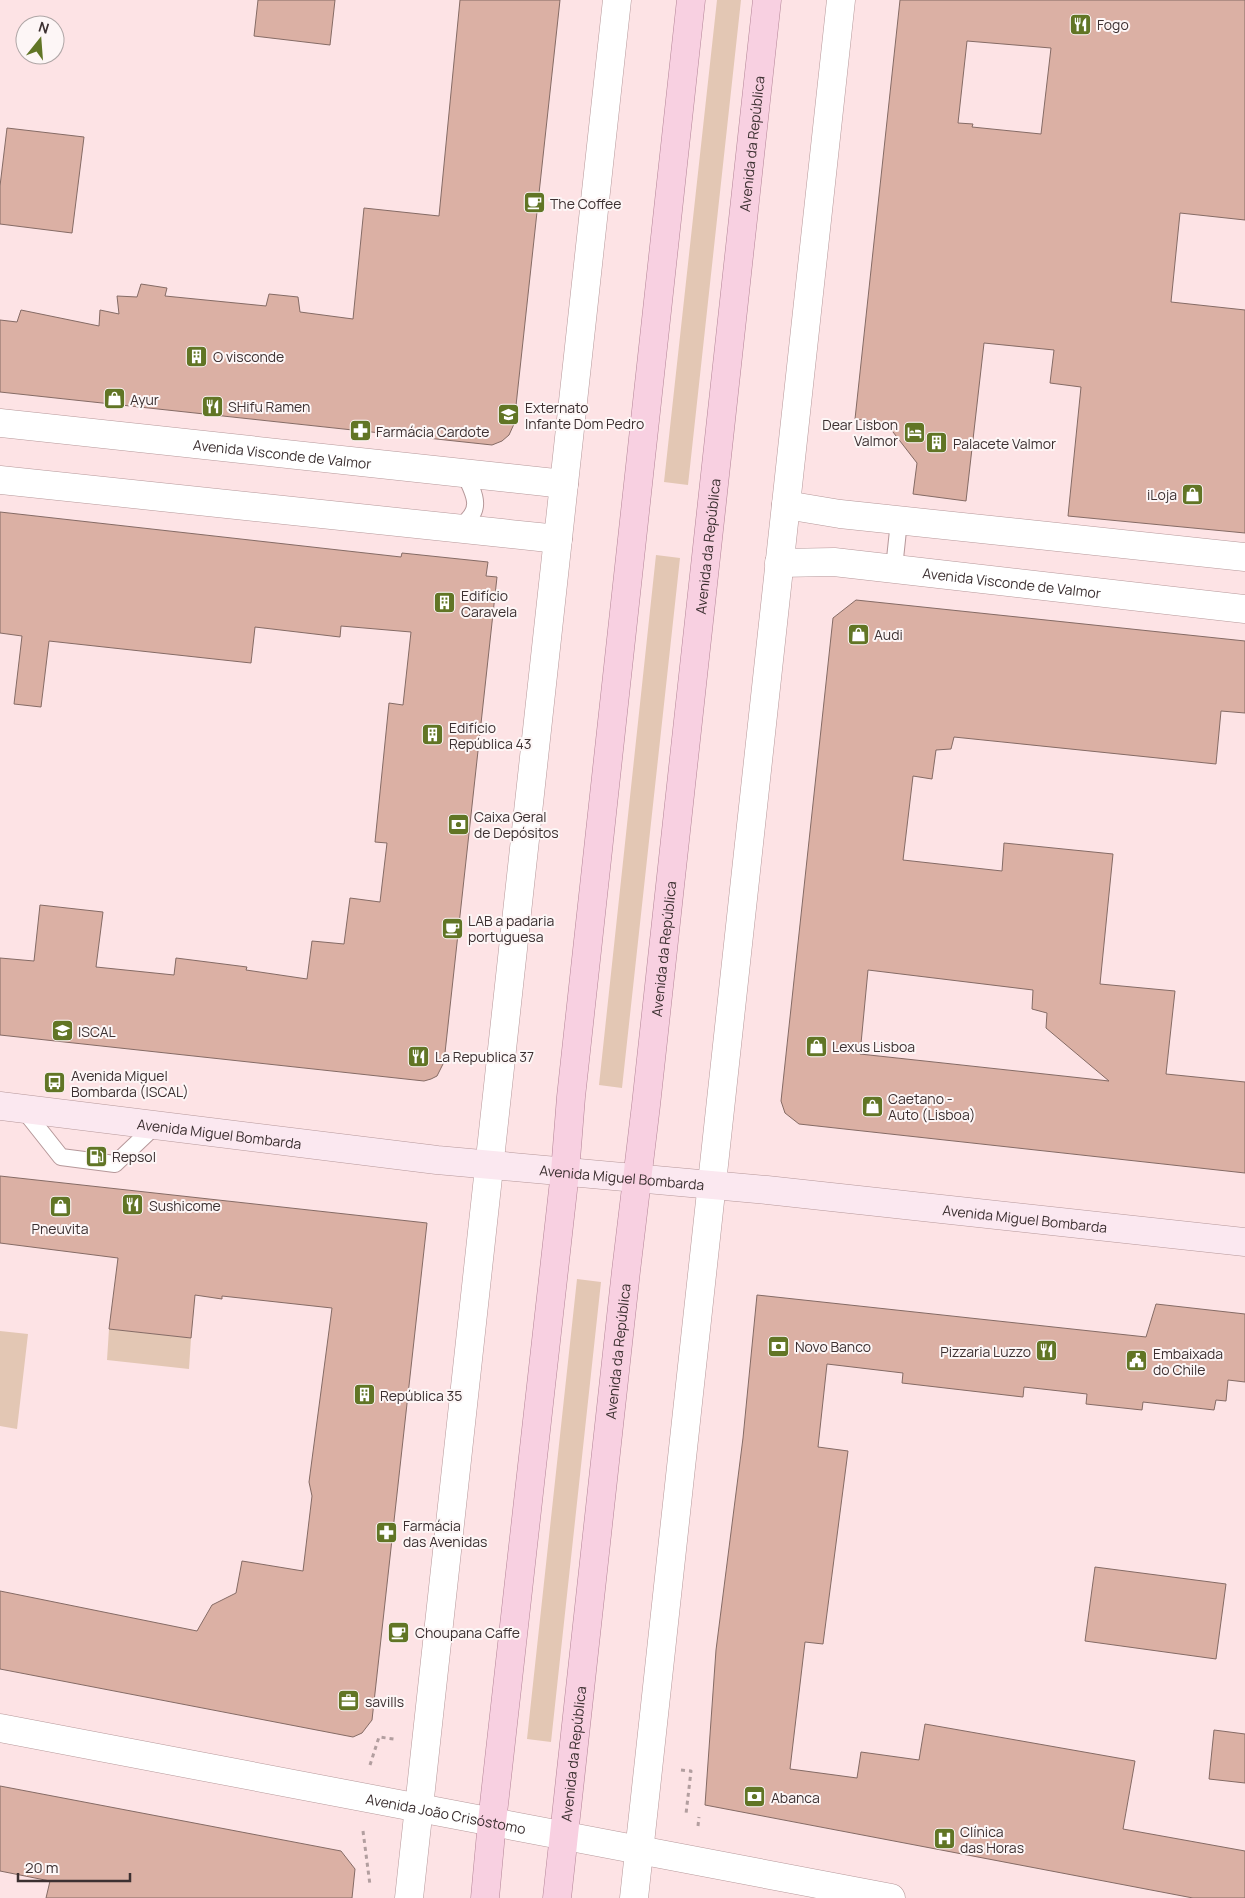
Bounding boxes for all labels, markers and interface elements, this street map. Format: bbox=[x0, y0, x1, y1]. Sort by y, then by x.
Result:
restaurant icon: Fogo bbox=[1069, 12, 1093, 36]
north arrow bbox=[15, 15, 65, 65]
place label: Fogo bbox=[1097, 15, 1129, 34]
text: N bbox=[36, 17, 52, 38]
street label: Avenida da República bbox=[734, 75, 768, 213]
cafe icon: The Coffee bbox=[522, 191, 546, 215]
place label: The Coffee bbox=[550, 194, 621, 213]
building icon: O visconde bbox=[185, 344, 209, 368]
place label: O visconde bbox=[213, 347, 284, 366]
shop icon: Ayur bbox=[102, 387, 126, 411]
place label: Ayur bbox=[130, 390, 159, 409]
restaurant icon: SHifu Ramen bbox=[200, 394, 224, 418]
place label: SHifu Ramen bbox=[228, 397, 310, 416]
place label: Externato Infante Dom Pedro bbox=[525, 398, 644, 433]
school or university icon: Externato Infante Dom Pedro bbox=[497, 403, 521, 427]
place label: Dear Lisbon Valmor bbox=[822, 415, 898, 450]
pharmacy icon: Farmácia Cardote bbox=[348, 419, 372, 443]
hotel icon: Dear Lisbon Valmor bbox=[902, 420, 926, 444]
place label: Farmácia Cardote bbox=[376, 422, 489, 441]
building icon: Palacete Valmor bbox=[925, 431, 949, 455]
street label: Avenida Visconde de Valmor bbox=[192, 434, 372, 473]
place label: Palacete Valmor bbox=[953, 434, 1056, 453]
street label: Avenida da República bbox=[690, 478, 724, 615]
shop icon: iLoja bbox=[1181, 482, 1205, 506]
place label: iLoja bbox=[1147, 485, 1177, 504]
street label: Avenida Visconde de Valmor bbox=[922, 563, 1102, 602]
place label: Edifício Caravela bbox=[461, 586, 517, 621]
building icon: Edifício Caravela bbox=[433, 591, 457, 615]
shop icon: Audi bbox=[846, 622, 870, 646]
place label: Audi bbox=[874, 625, 903, 644]
place label: Edifício República 43 bbox=[449, 718, 532, 753]
building icon: Edifício República 43 bbox=[421, 723, 445, 747]
place label: Caixa Geral de Depósitos bbox=[474, 807, 559, 842]
bank icon: Caixa Geral de Depósitos bbox=[446, 812, 470, 836]
street label: Avenida da República bbox=[646, 880, 680, 1018]
place label: LAB a padaria portuguesa bbox=[468, 911, 554, 946]
cafe icon: LAB a padaria portuguesa bbox=[440, 916, 464, 940]
school or university icon: ISCAL bbox=[50, 1019, 74, 1043]
place label: ISCAL bbox=[78, 1022, 116, 1041]
shop icon: Lexus Lisboa bbox=[804, 1034, 828, 1058]
place label: Lexus Lisboa bbox=[832, 1037, 915, 1056]
restaurant icon: La Republica 37 bbox=[407, 1044, 431, 1068]
place label: La Republica 37 bbox=[435, 1047, 534, 1066]
place label: Avenida Miguel Bombarda (ISCAL) bbox=[71, 1066, 189, 1101]
bus stop icon: Avenida Miguel Bombarda (ISCAL) bbox=[43, 1071, 67, 1095]
place label: Caetano - Auto (Lisboa) bbox=[888, 1089, 975, 1124]
shop icon: Caetano - Auto (Lisboa) bbox=[860, 1094, 884, 1118]
street label: Avenida Miguel Bombarda bbox=[136, 1114, 303, 1153]
fuel station icon: Repsol bbox=[84, 1144, 108, 1168]
place label: Repsol bbox=[112, 1147, 156, 1166]
street label: Avenida Miguel Bombarda bbox=[539, 1160, 705, 1194]
restaurant icon: Sushicome bbox=[121, 1193, 145, 1217]
shop icon: Pneuvita bbox=[48, 1194, 72, 1218]
place label: Sushicome bbox=[149, 1196, 221, 1215]
street label: Avenida Miguel Bombarda bbox=[942, 1200, 1108, 1236]
place label: Pneuvita bbox=[32, 1219, 89, 1238]
street label: Avenida da República bbox=[600, 1283, 634, 1420]
bank icon: Novo Banco bbox=[767, 1334, 791, 1358]
place label: Novo Banco bbox=[795, 1337, 871, 1356]
restaurant icon: Pizzaria Luzzo bbox=[1035, 1339, 1059, 1363]
place label: Pizzaria Luzzo bbox=[940, 1342, 1031, 1361]
place label: Embaixada do Chile bbox=[1153, 1344, 1223, 1379]
public building icon: Embaixada do Chile bbox=[1125, 1349, 1149, 1373]
building icon: República 35 bbox=[352, 1383, 376, 1407]
place label: República 35 bbox=[380, 1386, 462, 1405]
place label: Farmácia das Avenidas bbox=[403, 1516, 487, 1551]
pharmacy icon: Farmácia das Avenidas bbox=[375, 1521, 399, 1545]
cafe icon: Choupana Caffe bbox=[387, 1620, 411, 1644]
place label: Choupana Caffe bbox=[415, 1623, 520, 1642]
street label: Avenida da República bbox=[556, 1685, 590, 1823]
office icon: savills bbox=[337, 1689, 361, 1713]
place label: savills bbox=[365, 1692, 404, 1711]
bank icon: Abanca bbox=[743, 1785, 767, 1809]
place label: Abanca bbox=[771, 1788, 820, 1807]
street label: Avenida João Crisóstomo bbox=[364, 1789, 527, 1838]
place label: Clínica das Horas bbox=[960, 1822, 1024, 1857]
hospital icon: Clínica das Horas bbox=[932, 1827, 956, 1851]
scale bar bbox=[18, 1850, 130, 1882]
text: 20 m bbox=[25, 1857, 58, 1878]

